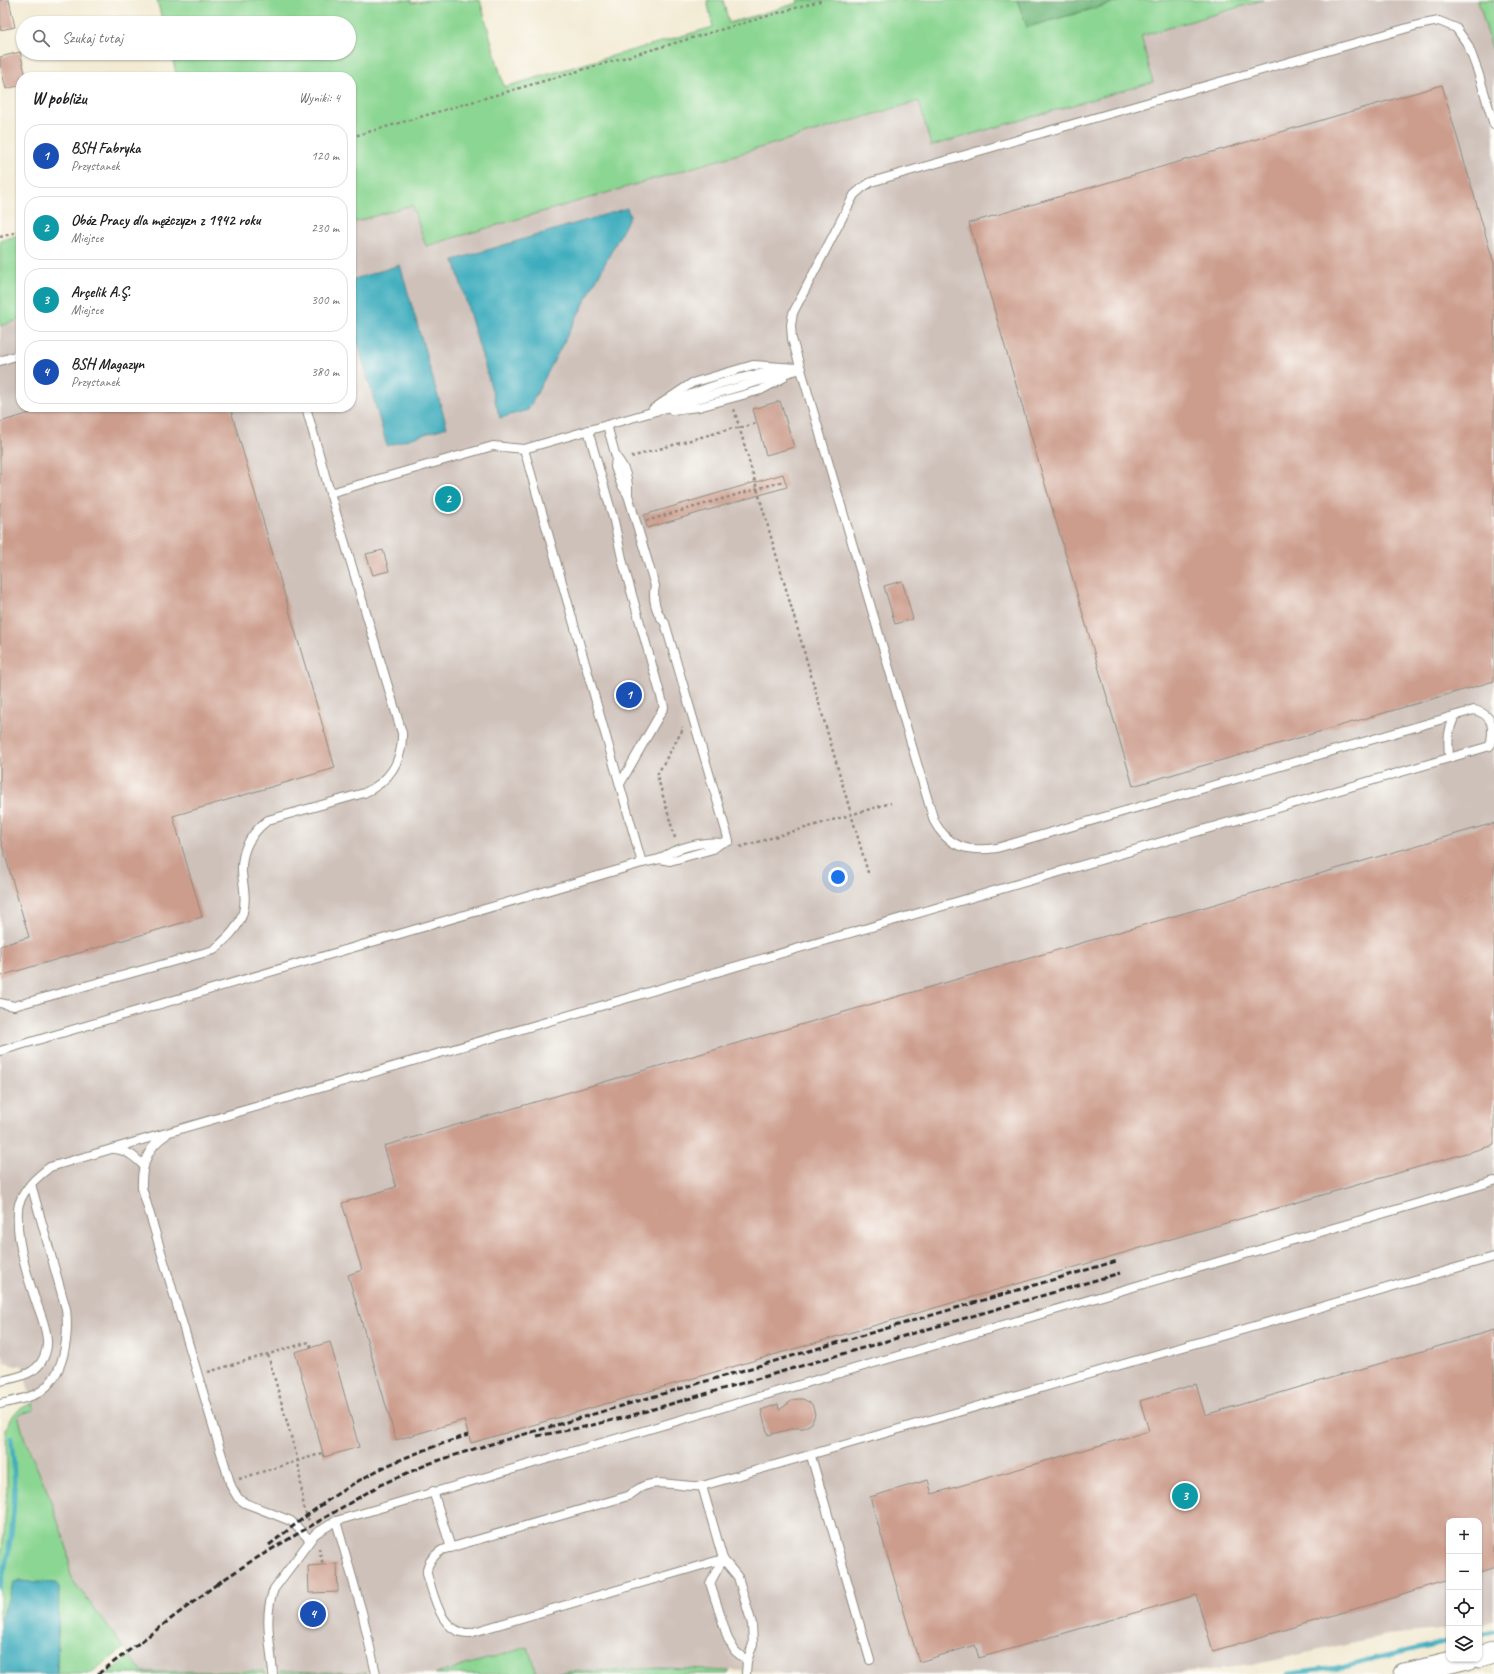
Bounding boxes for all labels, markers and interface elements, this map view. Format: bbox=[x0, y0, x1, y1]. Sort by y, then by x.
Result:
search box bbox=[16, 16, 356, 60]
icon: search bbox=[30, 27, 52, 49]
text: Szukaj tutaj bbox=[62, 29, 123, 48]
text: W pobliżu bbox=[32, 88, 87, 109]
text: Wyniki: 4 bbox=[299, 90, 340, 106]
text: BSH Fabryka bbox=[71, 139, 140, 158]
text: 1 bbox=[43, 148, 49, 164]
text: 120 m bbox=[311, 148, 339, 164]
text: Przystanek bbox=[71, 158, 119, 174]
text: Obóz Pracy dla mężczyzn z 1942 roku bbox=[71, 211, 260, 230]
text: 2 bbox=[43, 220, 49, 236]
text: 230 m bbox=[311, 220, 339, 236]
text: Miejsce bbox=[71, 230, 103, 246]
text: Arçelik A.Ş. bbox=[71, 283, 130, 302]
text: 3 bbox=[43, 292, 49, 308]
text: 300 m bbox=[311, 292, 339, 308]
text: Miejsce bbox=[71, 302, 103, 318]
text: BSH Magazyn bbox=[71, 355, 144, 374]
text: 4 bbox=[43, 364, 49, 380]
text: 380 m bbox=[311, 364, 339, 380]
text: Przystanek bbox=[71, 374, 119, 390]
pin: 2 bbox=[435, 484, 461, 514]
pin: 1 bbox=[616, 680, 642, 710]
your location bbox=[828, 867, 848, 887]
pin: 3 bbox=[1172, 1481, 1198, 1511]
map controls bbox=[1446, 1518, 1482, 1662]
button: + bbox=[1446, 1518, 1482, 1554]
button: − bbox=[1446, 1554, 1482, 1590]
button: locate bbox=[1446, 1590, 1482, 1626]
pin: 4 bbox=[300, 1599, 326, 1629]
button: layers bbox=[1446, 1626, 1482, 1662]

